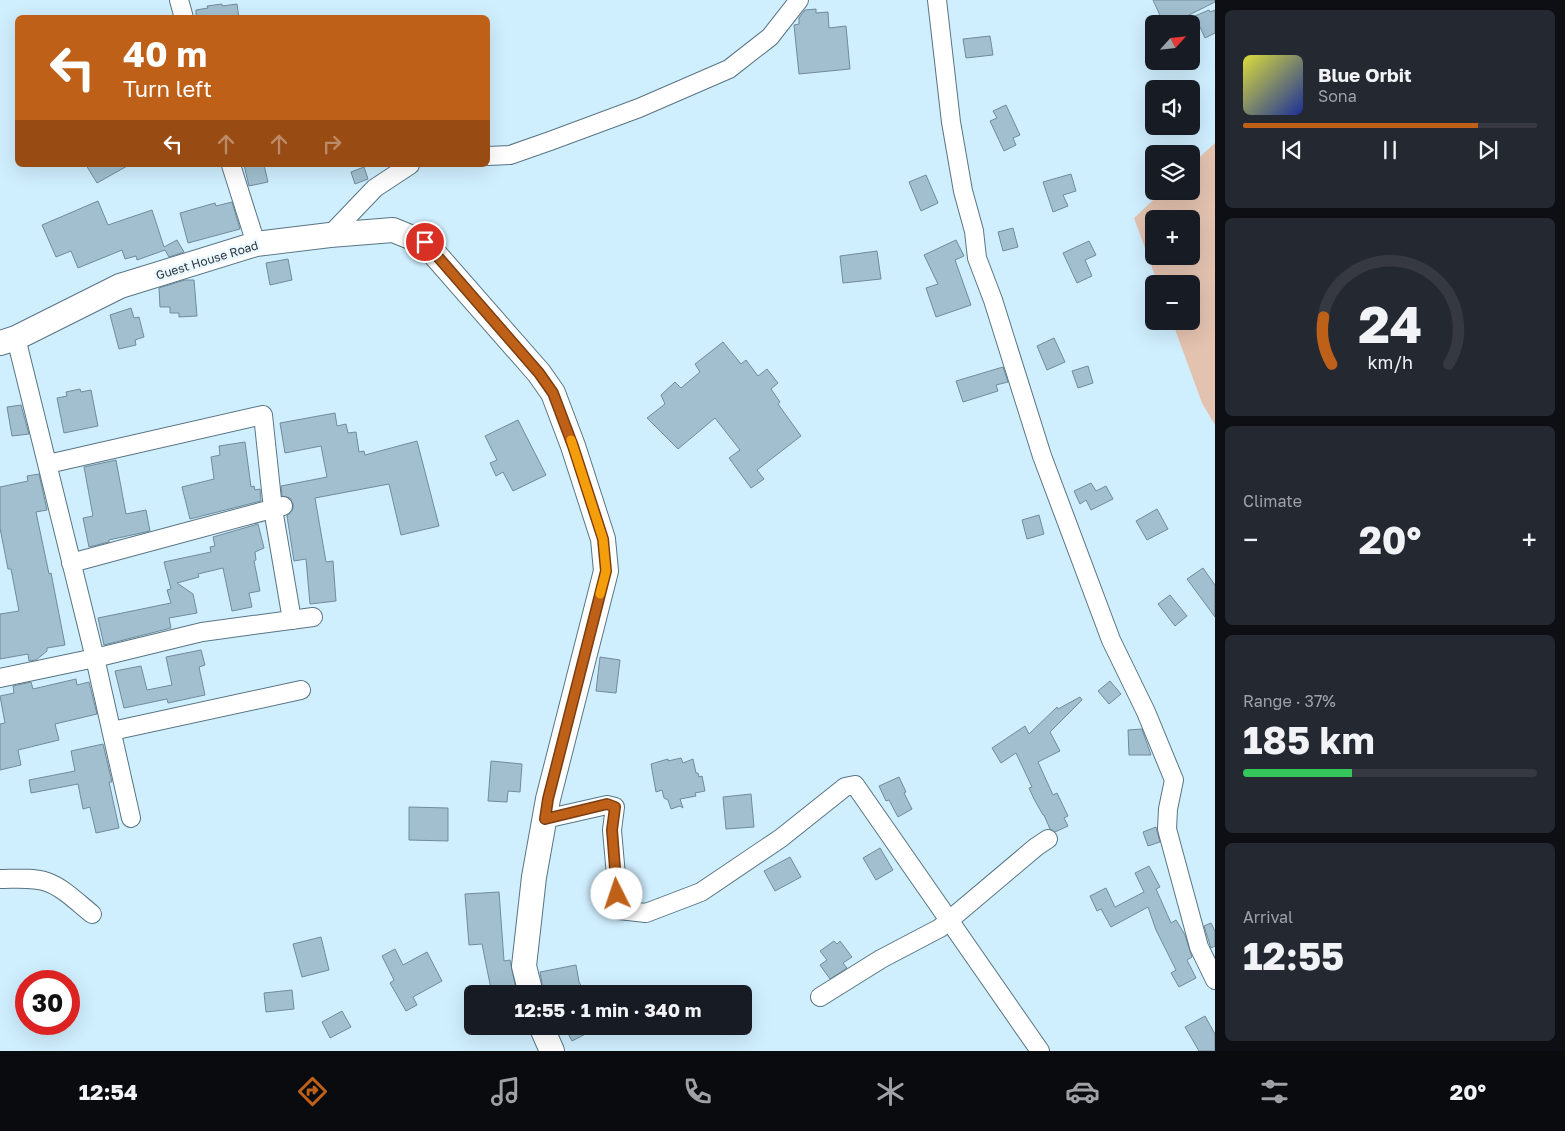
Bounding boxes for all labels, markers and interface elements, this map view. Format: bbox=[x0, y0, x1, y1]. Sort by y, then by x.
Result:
north arrow bbox=[1145, 15, 1200, 70]
map controls bbox=[1145, 15, 1200, 330]
text: 40 m bbox=[123, 33, 207, 75]
icon: left bbox=[40, 35, 105, 100]
text: Blue Orbit bbox=[1318, 63, 1412, 86]
text: Turn left bbox=[123, 75, 212, 102]
button: sound bbox=[1145, 80, 1200, 135]
text: Sona bbox=[1318, 86, 1357, 106]
icon: left bbox=[159, 130, 187, 158]
icon: ahead bbox=[212, 130, 240, 158]
icon: ahead bbox=[265, 130, 293, 158]
icon: right bbox=[318, 130, 346, 158]
icon: previous bbox=[1278, 136, 1306, 164]
icon: pause bbox=[1376, 136, 1404, 164]
icon: next bbox=[1474, 136, 1502, 164]
button: layers bbox=[1145, 145, 1200, 200]
button: + bbox=[1145, 210, 1200, 265]
pin bbox=[404, 221, 446, 263]
icon: arrive bbox=[411, 228, 439, 256]
street label: Guest House Road bbox=[154, 237, 260, 283]
button: − bbox=[1145, 275, 1200, 330]
text: 24 bbox=[1358, 292, 1422, 354]
text: km/h bbox=[1367, 351, 1413, 373]
text: Climate bbox=[1243, 491, 1302, 511]
text: 20° bbox=[1359, 517, 1421, 562]
text: − bbox=[1243, 523, 1258, 556]
text: + bbox=[1522, 523, 1537, 556]
text: Range · 37% bbox=[1243, 691, 1336, 711]
text: 185 km bbox=[1243, 717, 1375, 762]
position arrow bbox=[590, 867, 642, 919]
text: Arrival bbox=[1243, 907, 1293, 927]
text: 12:55 bbox=[1243, 933, 1344, 978]
speed limit sign: 30 bbox=[15, 970, 80, 1035]
text: 12:55 · 1 min · 340 m bbox=[515, 998, 701, 1021]
icon: directions bbox=[295, 1074, 330, 1109]
icon: music bbox=[488, 1074, 523, 1109]
icon: phone bbox=[680, 1074, 715, 1109]
icon: climate bbox=[873, 1074, 908, 1109]
icon: car bbox=[1065, 1074, 1100, 1109]
icon: filters bbox=[1257, 1074, 1292, 1109]
text: 12:54 bbox=[79, 1078, 138, 1105]
text: 20° bbox=[1450, 1078, 1486, 1105]

